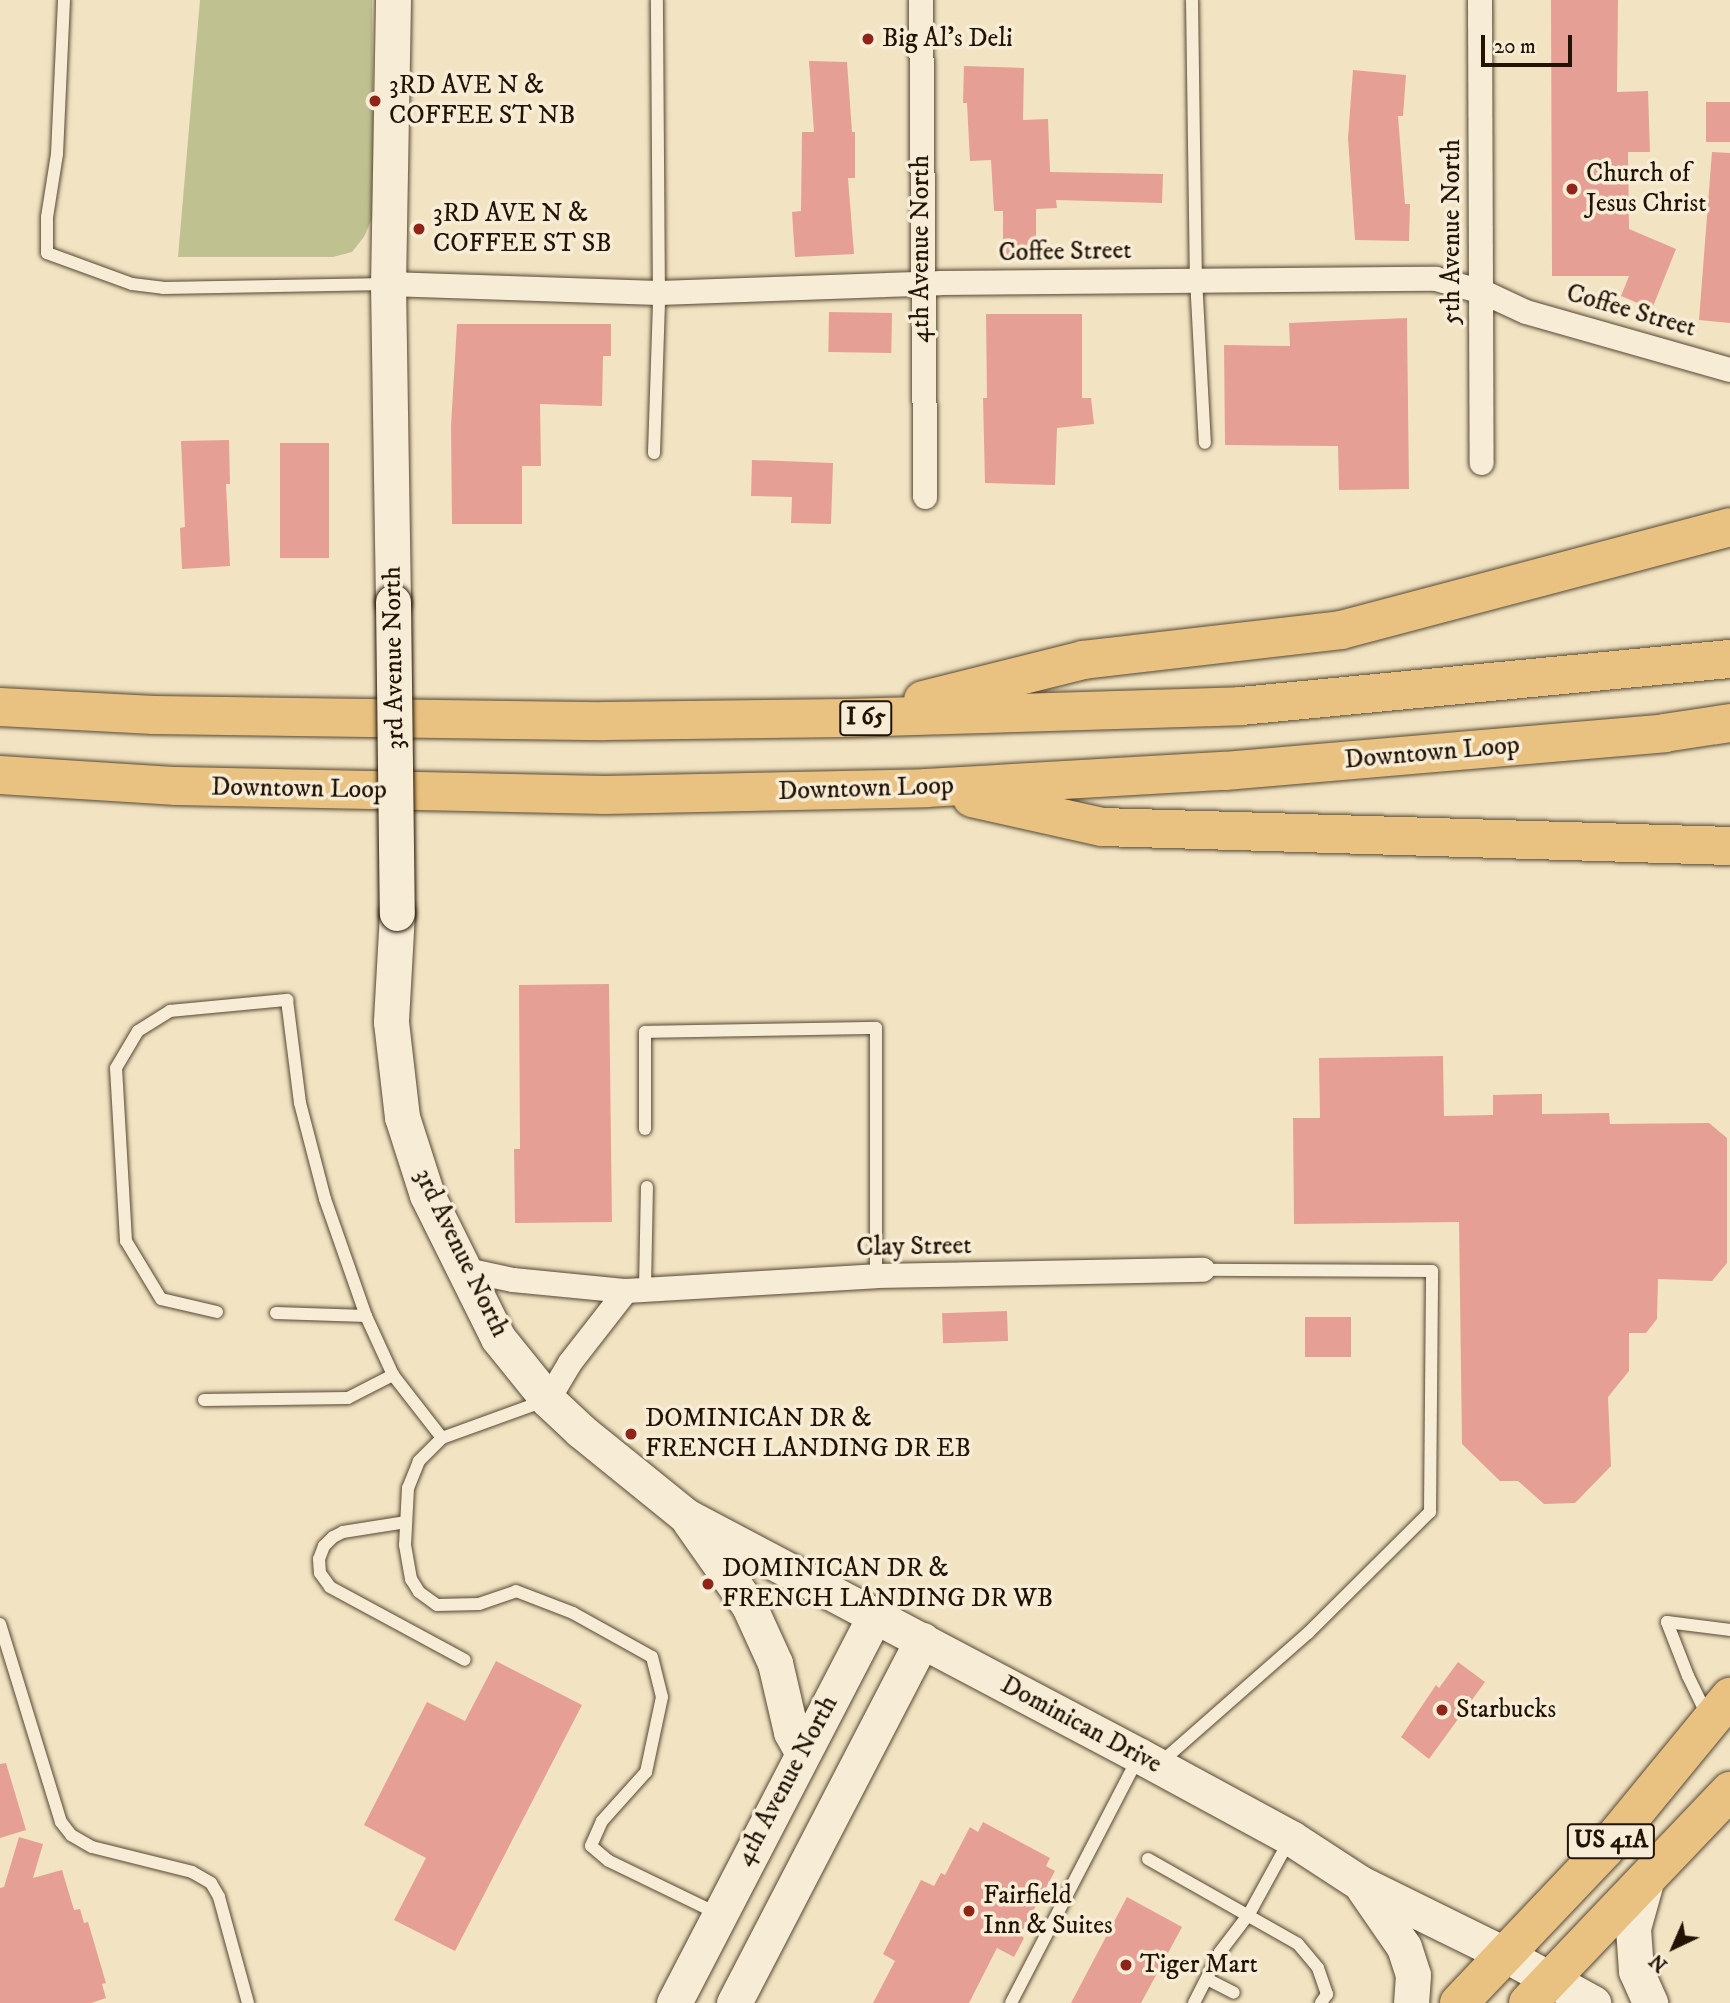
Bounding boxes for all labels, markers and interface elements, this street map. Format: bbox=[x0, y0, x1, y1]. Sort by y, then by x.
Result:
scale bar bbox=[1485, 21, 1576, 65]
place label: Big Al's Deli bbox=[882, 23, 1013, 55]
marker: Big Al's Deli bbox=[860, 31, 876, 47]
text: 20 m bbox=[1494, 34, 1536, 60]
place label: 3RD AVE N & COFFEE ST NB bbox=[389, 70, 575, 132]
marker: 3RD AVE N & COFFEE ST NB bbox=[367, 93, 383, 109]
street label: 5th Avenue North bbox=[1436, 139, 1468, 325]
street label: 4th Avenue North bbox=[905, 155, 937, 343]
place label: Church of Jesus Christ bbox=[1586, 158, 1706, 220]
marker: Church of Jesus Christ bbox=[1564, 181, 1580, 197]
place label: 3RD AVE N & COFFEE ST SB bbox=[433, 198, 612, 260]
marker: 3RD AVE N & COFFEE ST SB bbox=[411, 221, 427, 237]
street label: Coffee Street bbox=[998, 235, 1132, 269]
street label: Coffee Street bbox=[1563, 278, 1699, 344]
street label: 3rd Avenue North bbox=[377, 566, 411, 750]
road number: I 65 bbox=[838, 698, 894, 738]
street label: Downtown Loop bbox=[1343, 730, 1521, 776]
street label: Downtown Loop bbox=[778, 770, 954, 808]
street label: Downtown Loop bbox=[211, 772, 387, 806]
street label: 3rd Avenue North bbox=[407, 1164, 515, 1342]
street label: Clay Street bbox=[856, 1230, 972, 1264]
place label: DOMINICAN DR & FRENCH LANDING DR EB bbox=[645, 1403, 971, 1464]
marker: DOMINICAN DR & FRENCH LANDING DR EB bbox=[623, 1426, 639, 1442]
place label: DOMINICAN DR & FRENCH LANDING DR WB bbox=[722, 1553, 1053, 1614]
marker: DOMINICAN DR & FRENCH LANDING DR WB bbox=[700, 1576, 716, 1592]
street label: Dominican Drive bbox=[995, 1669, 1167, 1781]
street label: 4th Avenue North bbox=[729, 1691, 845, 1871]
place label: Starbucks bbox=[1456, 1694, 1556, 1726]
marker: Starbucks bbox=[1434, 1702, 1450, 1718]
road number: US 41A bbox=[1566, 1820, 1656, 1862]
place label: Fairfield Inn & Suites bbox=[983, 1880, 1113, 1941]
marker: Fairfield Inn & Suites bbox=[961, 1903, 977, 1919]
north arrow bbox=[1639, 1912, 1709, 1982]
place label: Tiger Mart bbox=[1140, 1949, 1258, 1981]
text: N bbox=[1645, 1949, 1673, 1976]
marker: Tiger Mart bbox=[1118, 1957, 1134, 1973]

